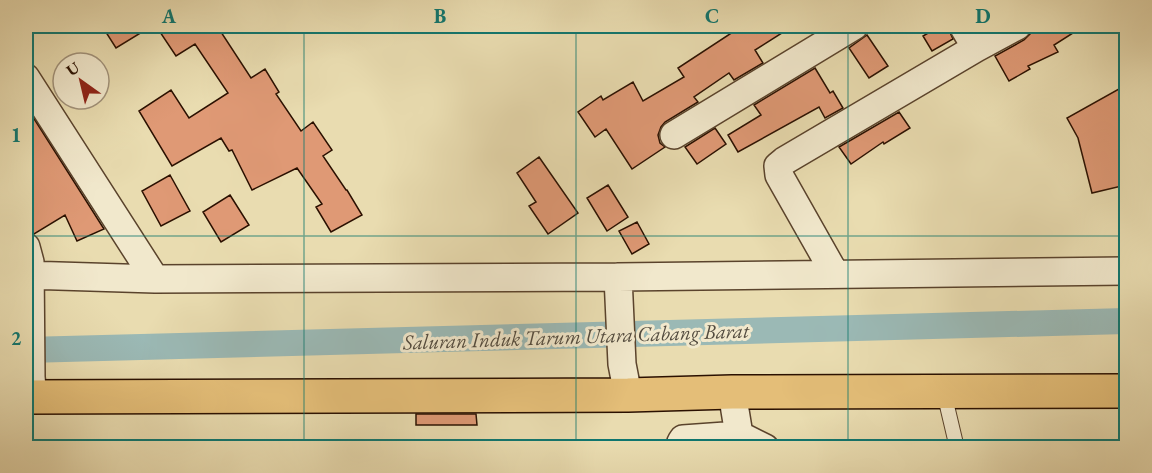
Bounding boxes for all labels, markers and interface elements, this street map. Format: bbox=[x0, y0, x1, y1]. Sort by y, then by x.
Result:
text: A bbox=[161, 3, 177, 29]
text: B bbox=[434, 3, 446, 29]
text: C bbox=[705, 3, 719, 29]
text: D bbox=[975, 3, 991, 29]
north arrow bbox=[51, 51, 111, 111]
text: U bbox=[62, 57, 84, 81]
text: 1 bbox=[11, 122, 21, 148]
water label: Saluran Induk Tarum Utara Cabang Barat bbox=[401, 316, 750, 356]
text: 2 bbox=[11, 325, 22, 351]

